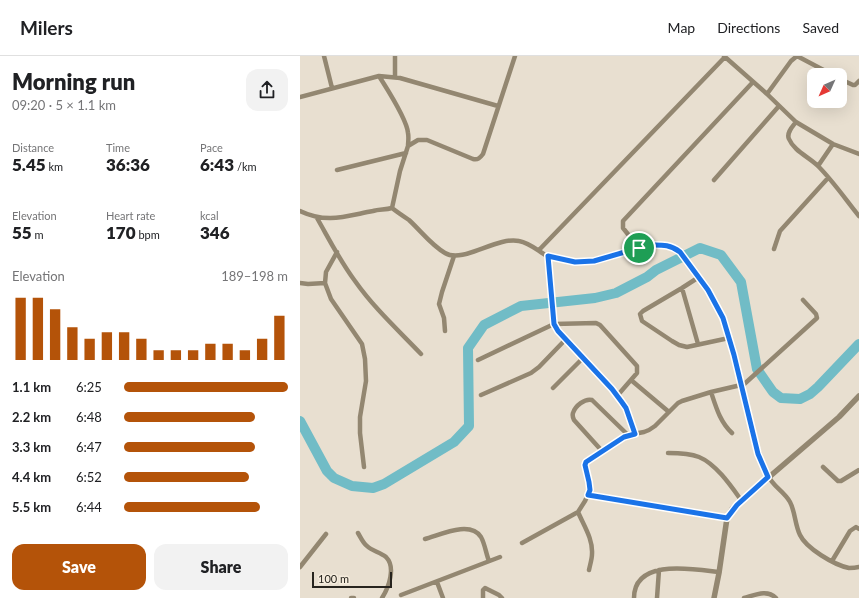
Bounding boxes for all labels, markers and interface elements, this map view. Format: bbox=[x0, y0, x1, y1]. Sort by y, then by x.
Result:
text: Milers bbox=[20, 16, 73, 39]
text: Map bbox=[668, 19, 695, 36]
text: Directions bbox=[717, 19, 780, 36]
text: Saved bbox=[802, 19, 839, 36]
text: Morning run bbox=[12, 68, 135, 95]
north arrow bbox=[807, 68, 847, 108]
map controls bbox=[807, 68, 847, 108]
button: share bbox=[246, 69, 288, 111]
text: 09:20 · 5 × 1.1 km bbox=[12, 97, 116, 113]
text: Distance bbox=[12, 141, 54, 154]
text: Time bbox=[106, 141, 130, 154]
text: Pace bbox=[200, 141, 223, 154]
text: 5.45 bbox=[12, 154, 46, 175]
text: 36:36 bbox=[106, 154, 150, 175]
text: 6:43 bbox=[200, 154, 234, 175]
text: km bbox=[46, 160, 63, 173]
text: /km bbox=[234, 160, 257, 173]
text: Elevation bbox=[12, 209, 57, 222]
text: Heart rate bbox=[106, 209, 155, 222]
text: kcal bbox=[200, 209, 219, 222]
text: 55 bbox=[12, 222, 32, 243]
text: 170 bbox=[106, 222, 136, 243]
text: 346 bbox=[200, 222, 230, 243]
text: m bbox=[32, 228, 44, 241]
text: bpm bbox=[136, 228, 160, 241]
pin bbox=[622, 231, 656, 265]
icon: arrive bbox=[628, 237, 650, 259]
text: Elevation bbox=[12, 268, 65, 284]
text: 189–198 m bbox=[221, 268, 288, 284]
text: 1.1 km bbox=[12, 379, 51, 395]
text: 6:25 bbox=[76, 379, 102, 395]
text: 2.2 km bbox=[12, 409, 51, 425]
text: 6:48 bbox=[76, 409, 102, 425]
text: 3.3 km bbox=[12, 439, 51, 455]
text: 6:47 bbox=[76, 439, 102, 455]
text: 4.4 km bbox=[12, 469, 51, 485]
text: 6:52 bbox=[76, 469, 102, 485]
text: 5.5 km bbox=[12, 499, 51, 515]
text: 6:44 bbox=[76, 499, 102, 515]
button: Save bbox=[12, 544, 146, 590]
button: Share bbox=[154, 544, 288, 590]
scale bar bbox=[312, 570, 392, 589]
text: 100 m bbox=[318, 572, 349, 585]

